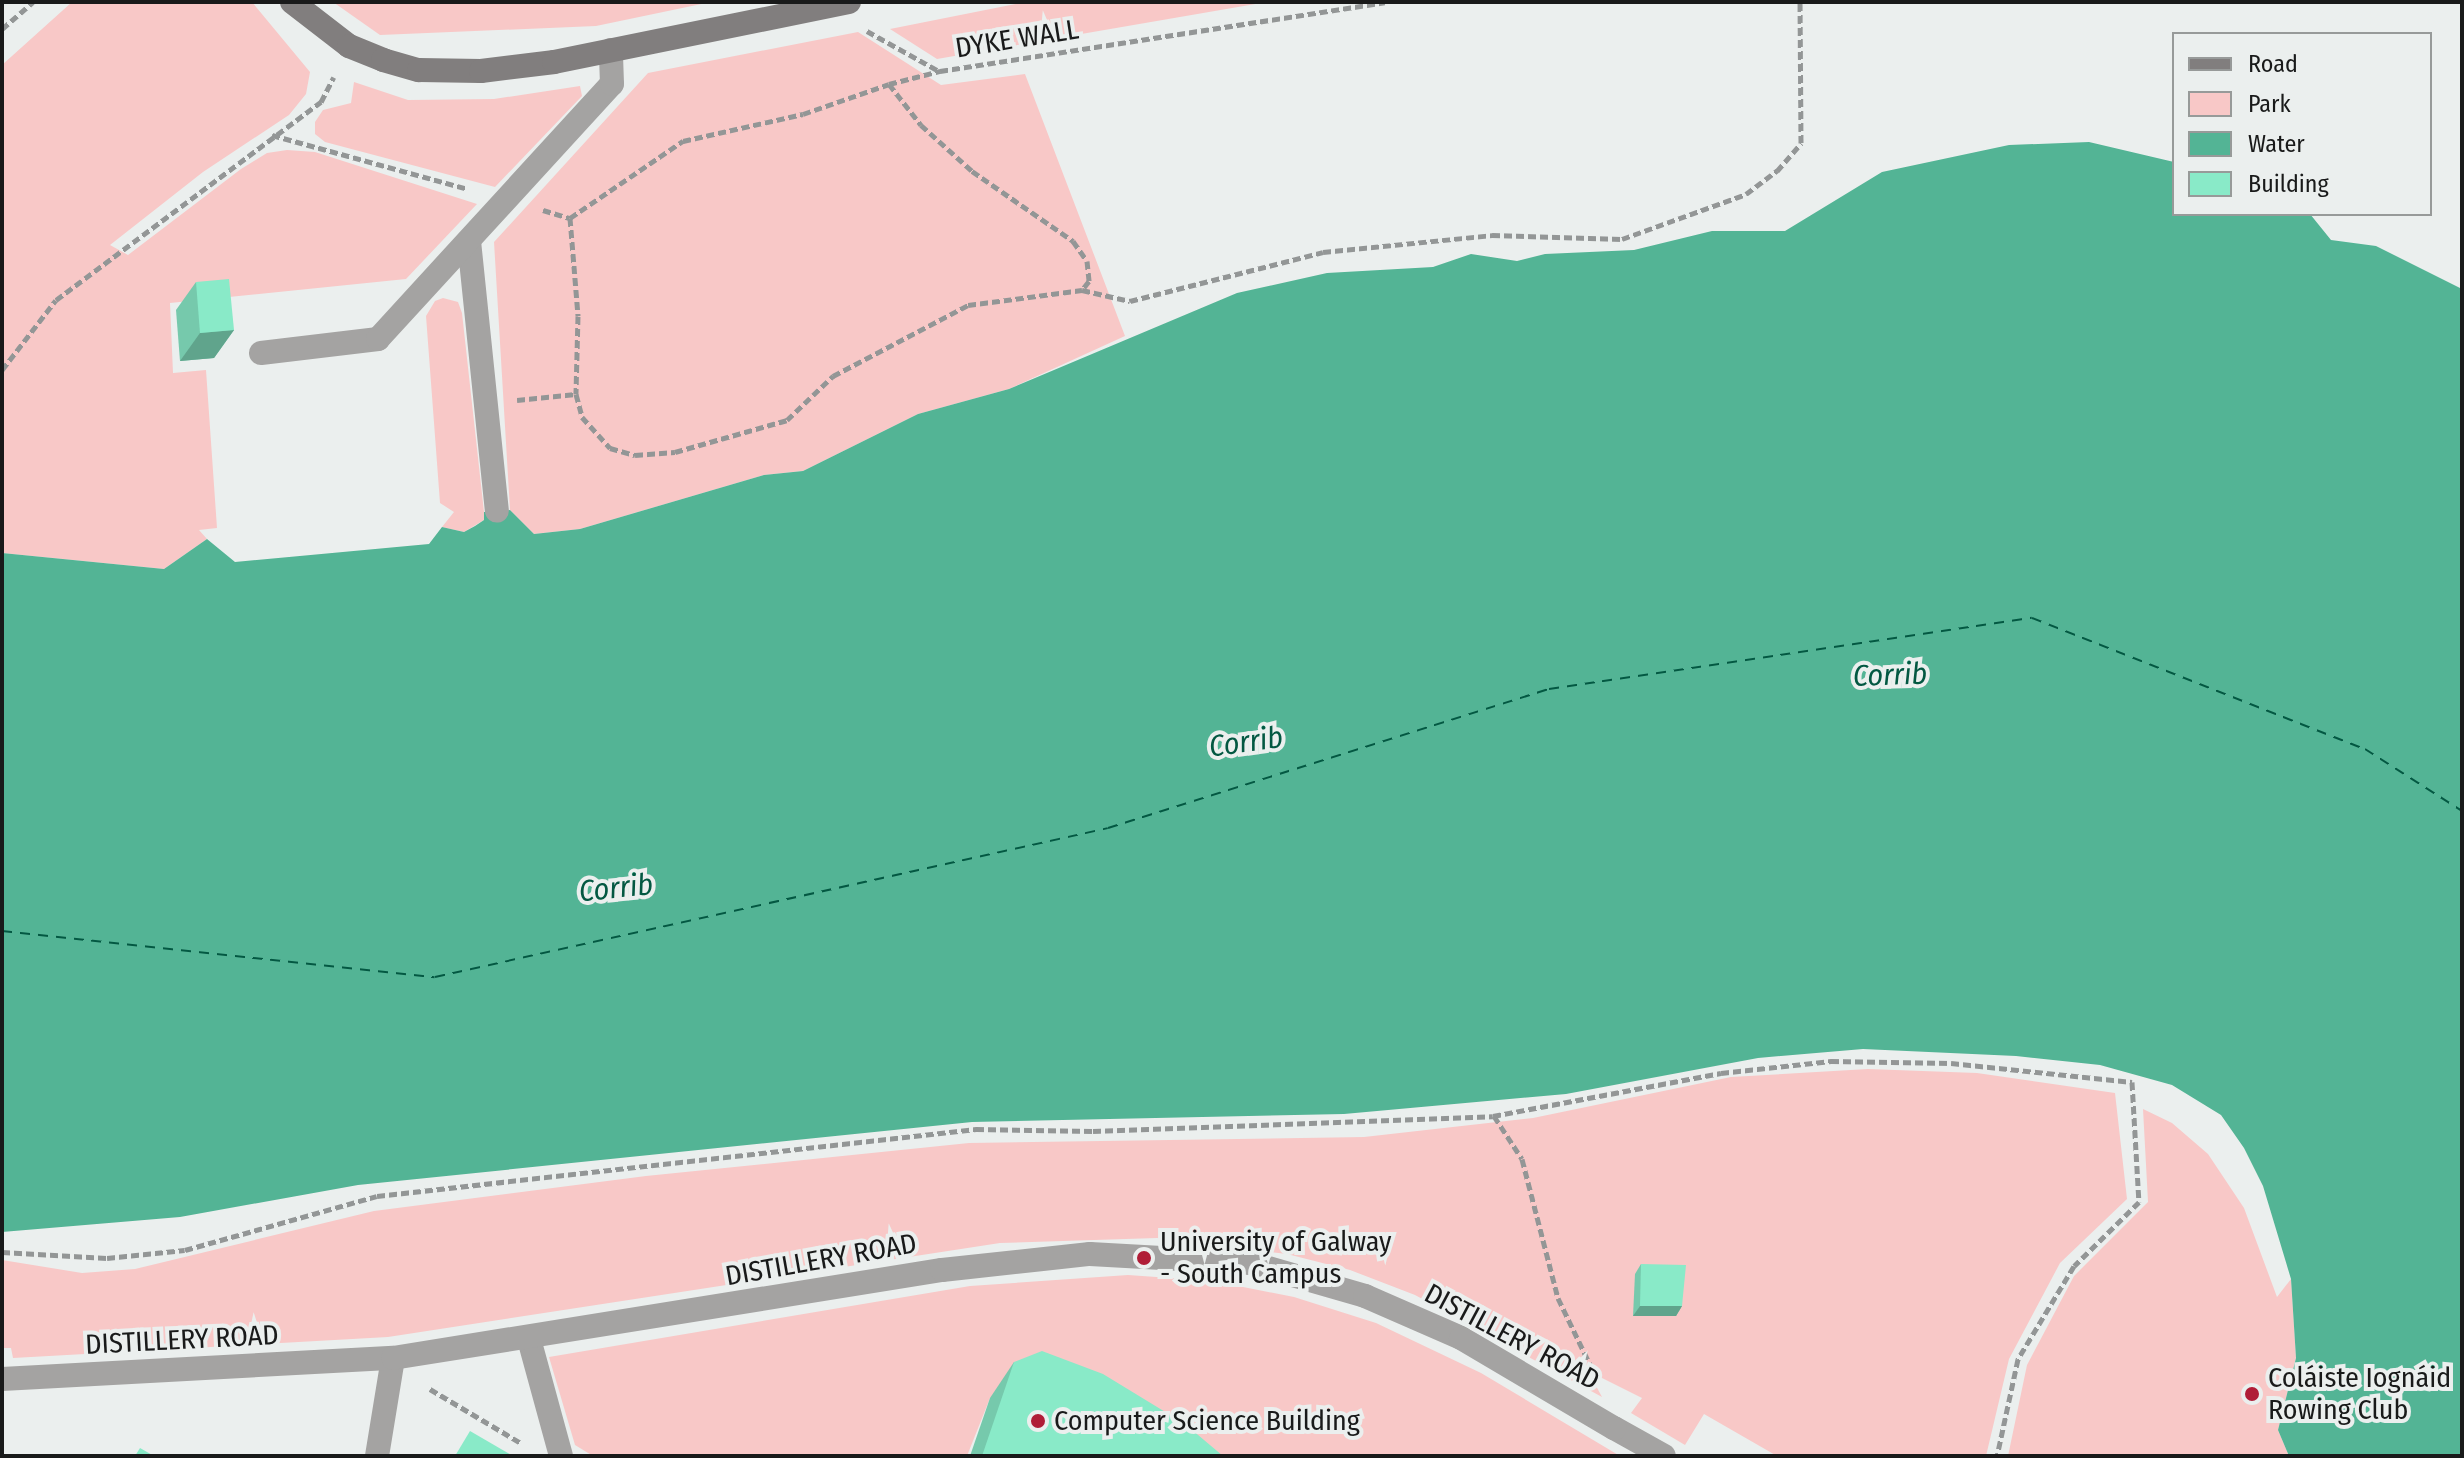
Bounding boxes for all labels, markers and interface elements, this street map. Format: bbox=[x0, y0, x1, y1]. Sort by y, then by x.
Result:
street label: DYKE WALL bbox=[953, 13, 1081, 65]
legend bbox=[2172, 32, 2432, 216]
text: Road bbox=[2248, 50, 2298, 78]
text: Park bbox=[2248, 90, 2291, 118]
text: Water bbox=[2248, 130, 2305, 158]
text: Building bbox=[2248, 170, 2329, 198]
water label: Corrib bbox=[1852, 656, 1928, 694]
water label: Corrib bbox=[1207, 719, 1285, 765]
water label: Corrib bbox=[577, 866, 655, 910]
place label: University of Galway - South Campus bbox=[1160, 1225, 1392, 1291]
street label: DISTILLERY ROAD bbox=[723, 1227, 919, 1293]
marker: University of Galway - South Campus bbox=[1135, 1249, 1153, 1267]
street label: DISTILLERY ROAD bbox=[1419, 1277, 1605, 1397]
street label: DISTILLERY ROAD bbox=[85, 1318, 279, 1362]
place label: Coláiste Iognáid Rowing Club bbox=[2268, 1361, 2451, 1427]
marker: Coláiste Iognáid Rowing Club bbox=[2243, 1385, 2261, 1403]
place label: Computer Science Building bbox=[1054, 1404, 1360, 1438]
marker: Computer Science Building bbox=[1029, 1412, 1047, 1430]

